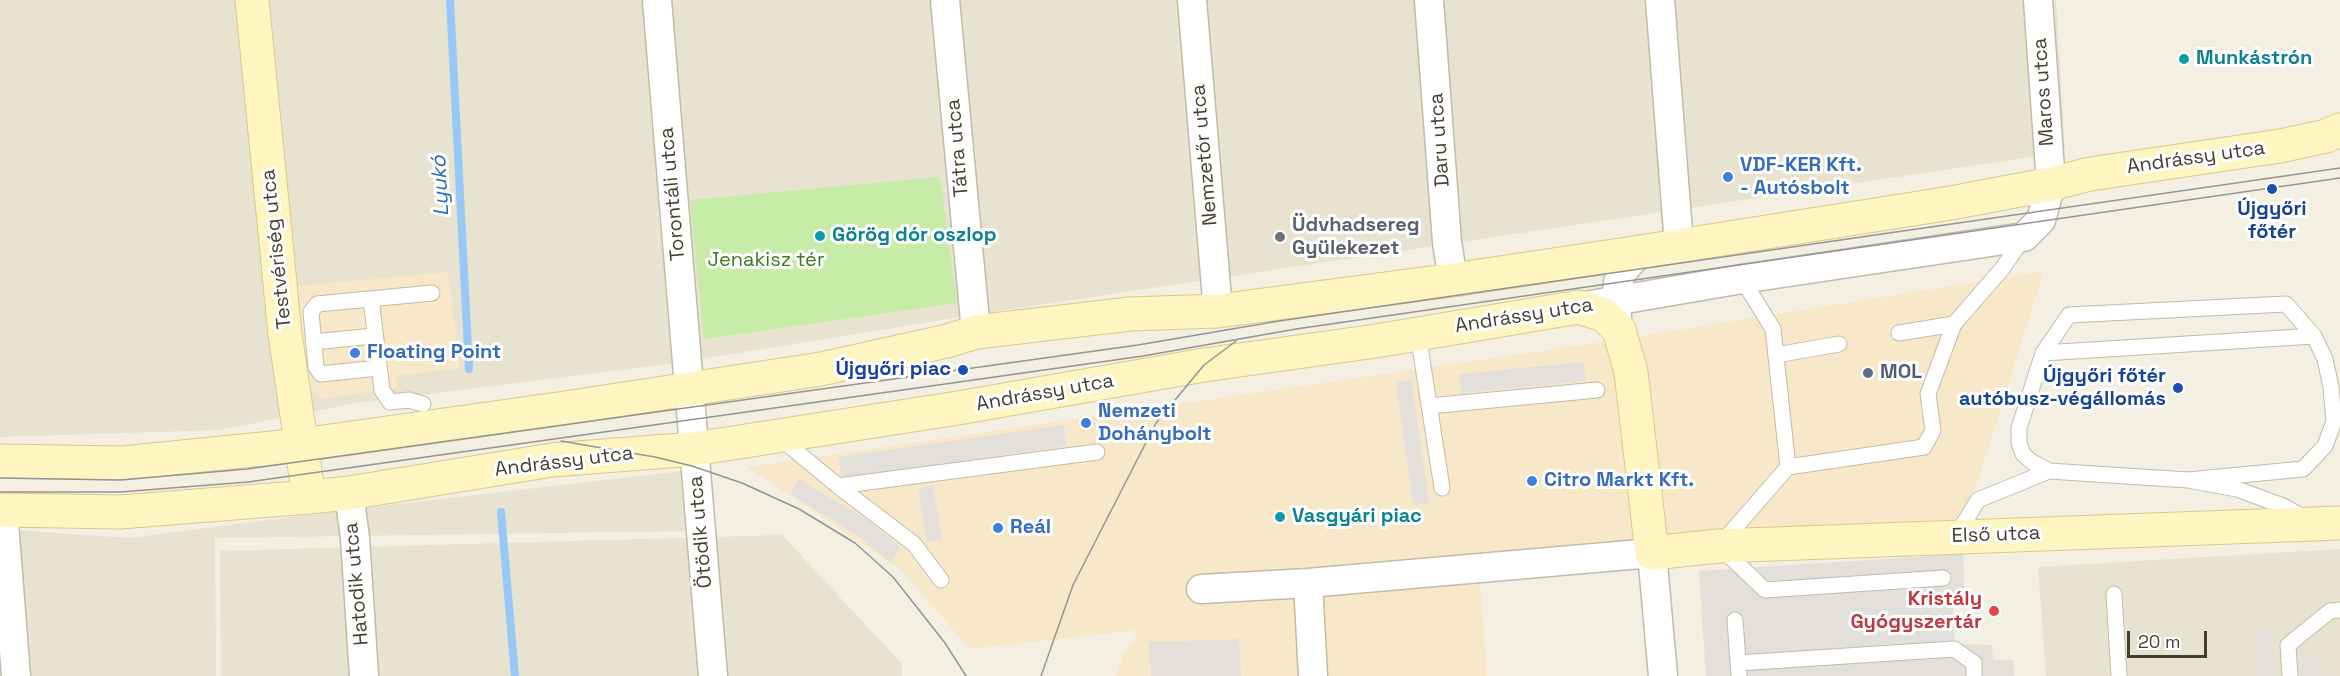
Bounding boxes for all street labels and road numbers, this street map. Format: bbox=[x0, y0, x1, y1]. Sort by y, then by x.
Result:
street label: Maros utca bbox=[2028, 37, 2060, 147]
street label: Nemzetőr utca bbox=[1187, 83, 1223, 227]
street label: Daru utca bbox=[1425, 92, 1455, 188]
street label: Tátra utca bbox=[942, 98, 974, 198]
street label: Torontáli utca bbox=[655, 126, 691, 262]
street label: Andrássy utca bbox=[2125, 136, 2267, 180]
street label: Testvériség utca bbox=[257, 168, 297, 330]
street label: Andrássy utca bbox=[1453, 293, 1595, 339]
street label: Andrássy utca bbox=[974, 369, 1116, 417]
street label: Andrássy utca bbox=[493, 442, 635, 482]
street label: Ötödik utca bbox=[684, 475, 718, 589]
street label: Hatodik utca bbox=[340, 521, 374, 647]
street label: Első utca bbox=[1951, 521, 2041, 549]

